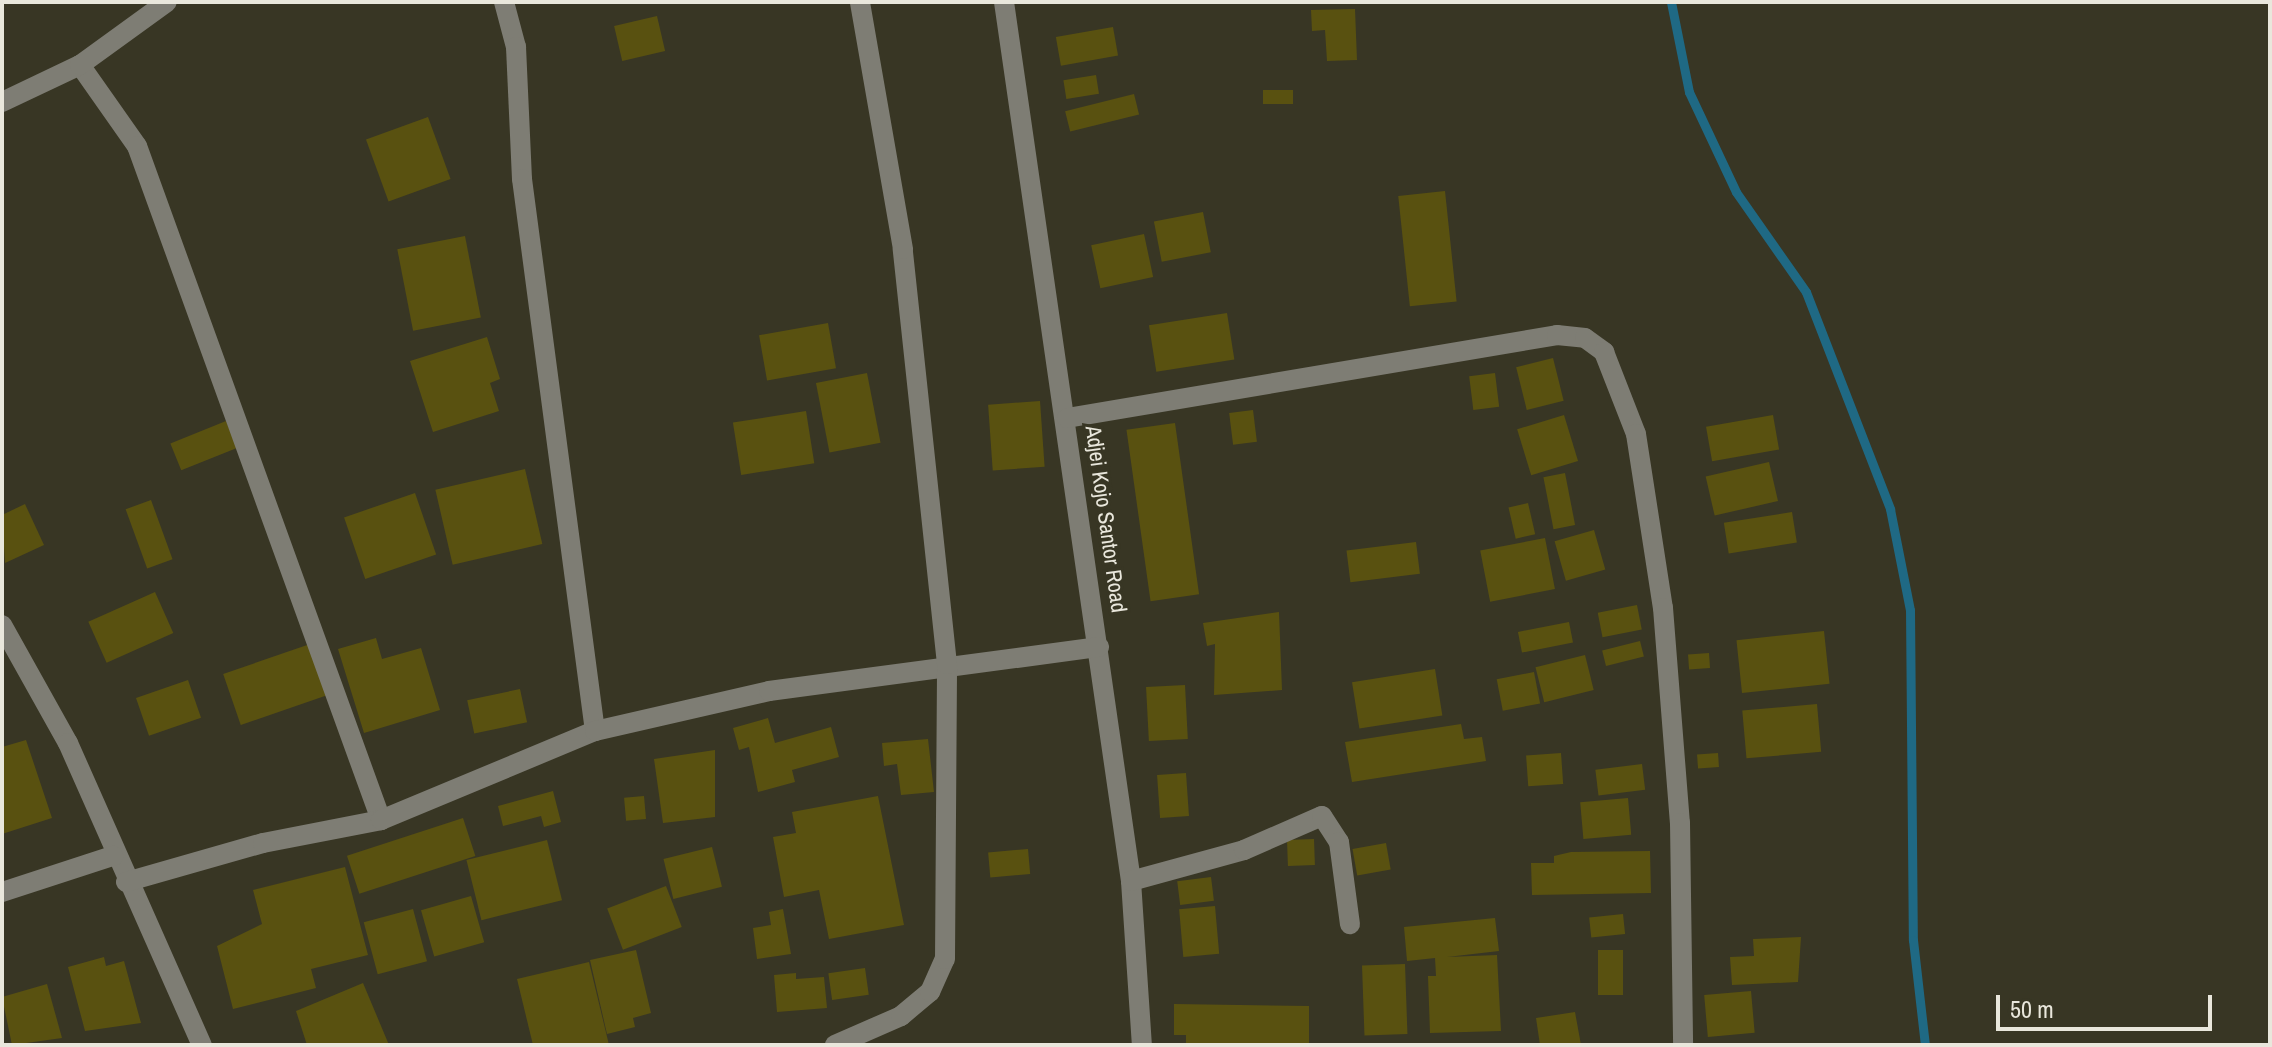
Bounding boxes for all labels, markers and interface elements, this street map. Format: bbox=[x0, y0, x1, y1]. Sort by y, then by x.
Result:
street label: Adjei Kojo Santor Road bbox=[1080, 424, 1132, 614]
scale bar bbox=[2000, 979, 2216, 1029]
text: 50 m bbox=[2010, 993, 2054, 1025]

